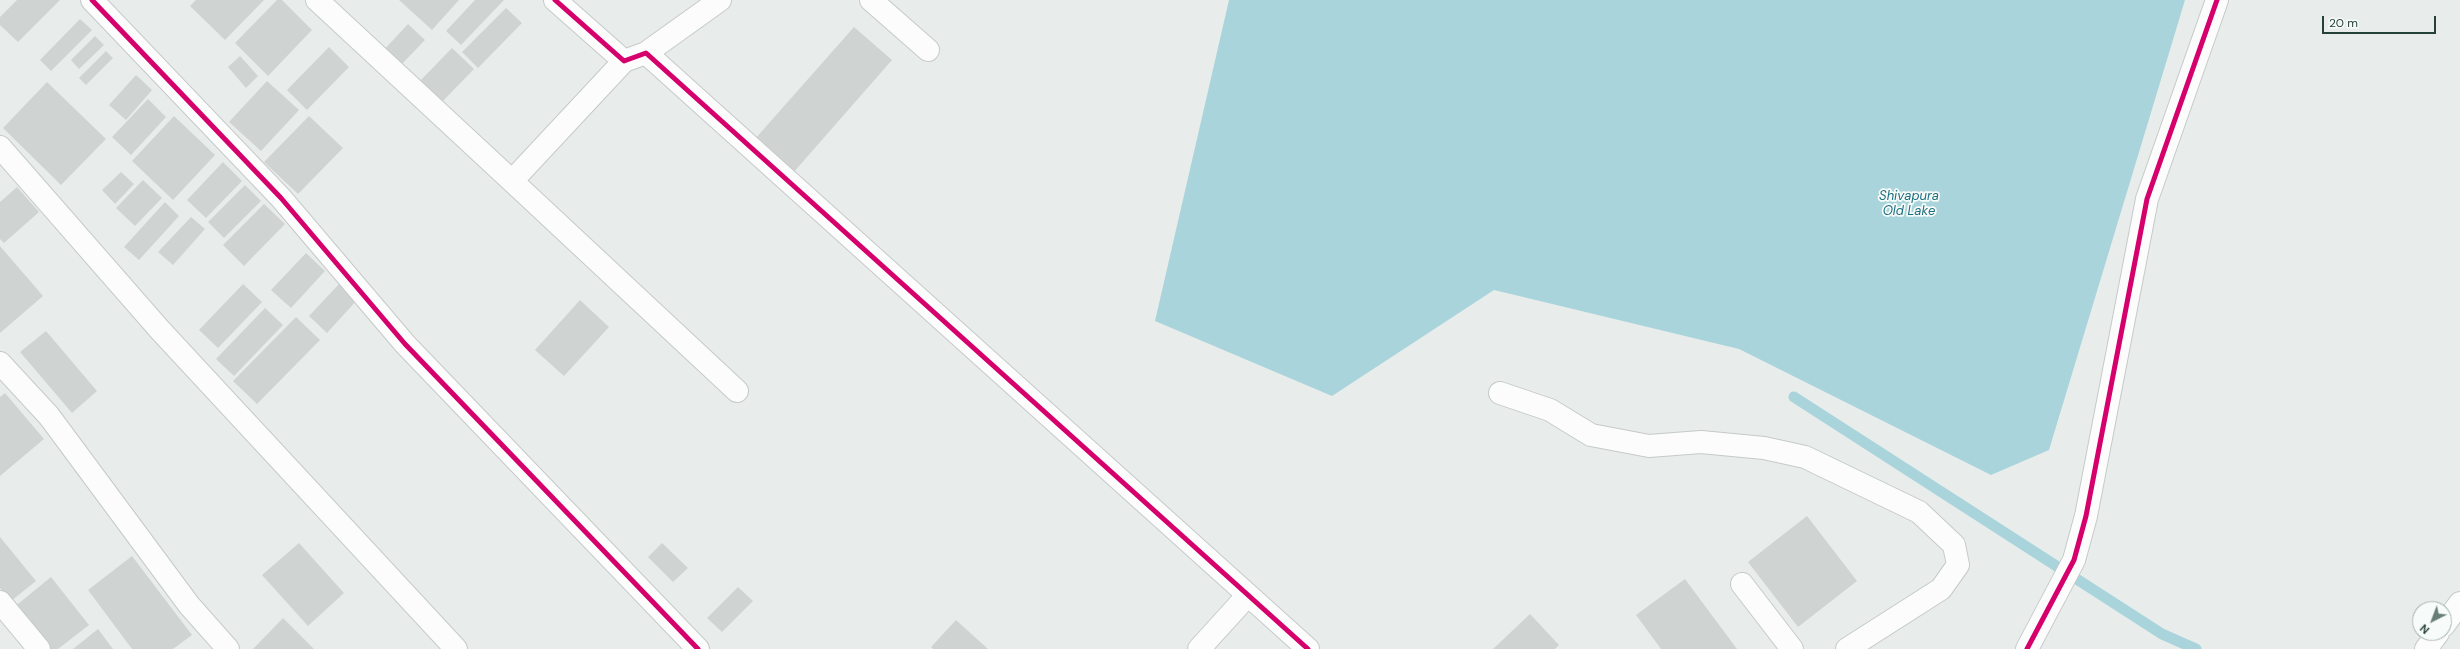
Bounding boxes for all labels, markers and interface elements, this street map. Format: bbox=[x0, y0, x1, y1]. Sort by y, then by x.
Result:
scale bar bbox=[2324, 8, 2438, 34]
text: 20 m bbox=[2329, 15, 2358, 31]
water label: Shivapura Old Lake bbox=[1879, 189, 1939, 220]
north arrow bbox=[2412, 601, 2452, 641]
text: N bbox=[2417, 621, 2432, 637]

